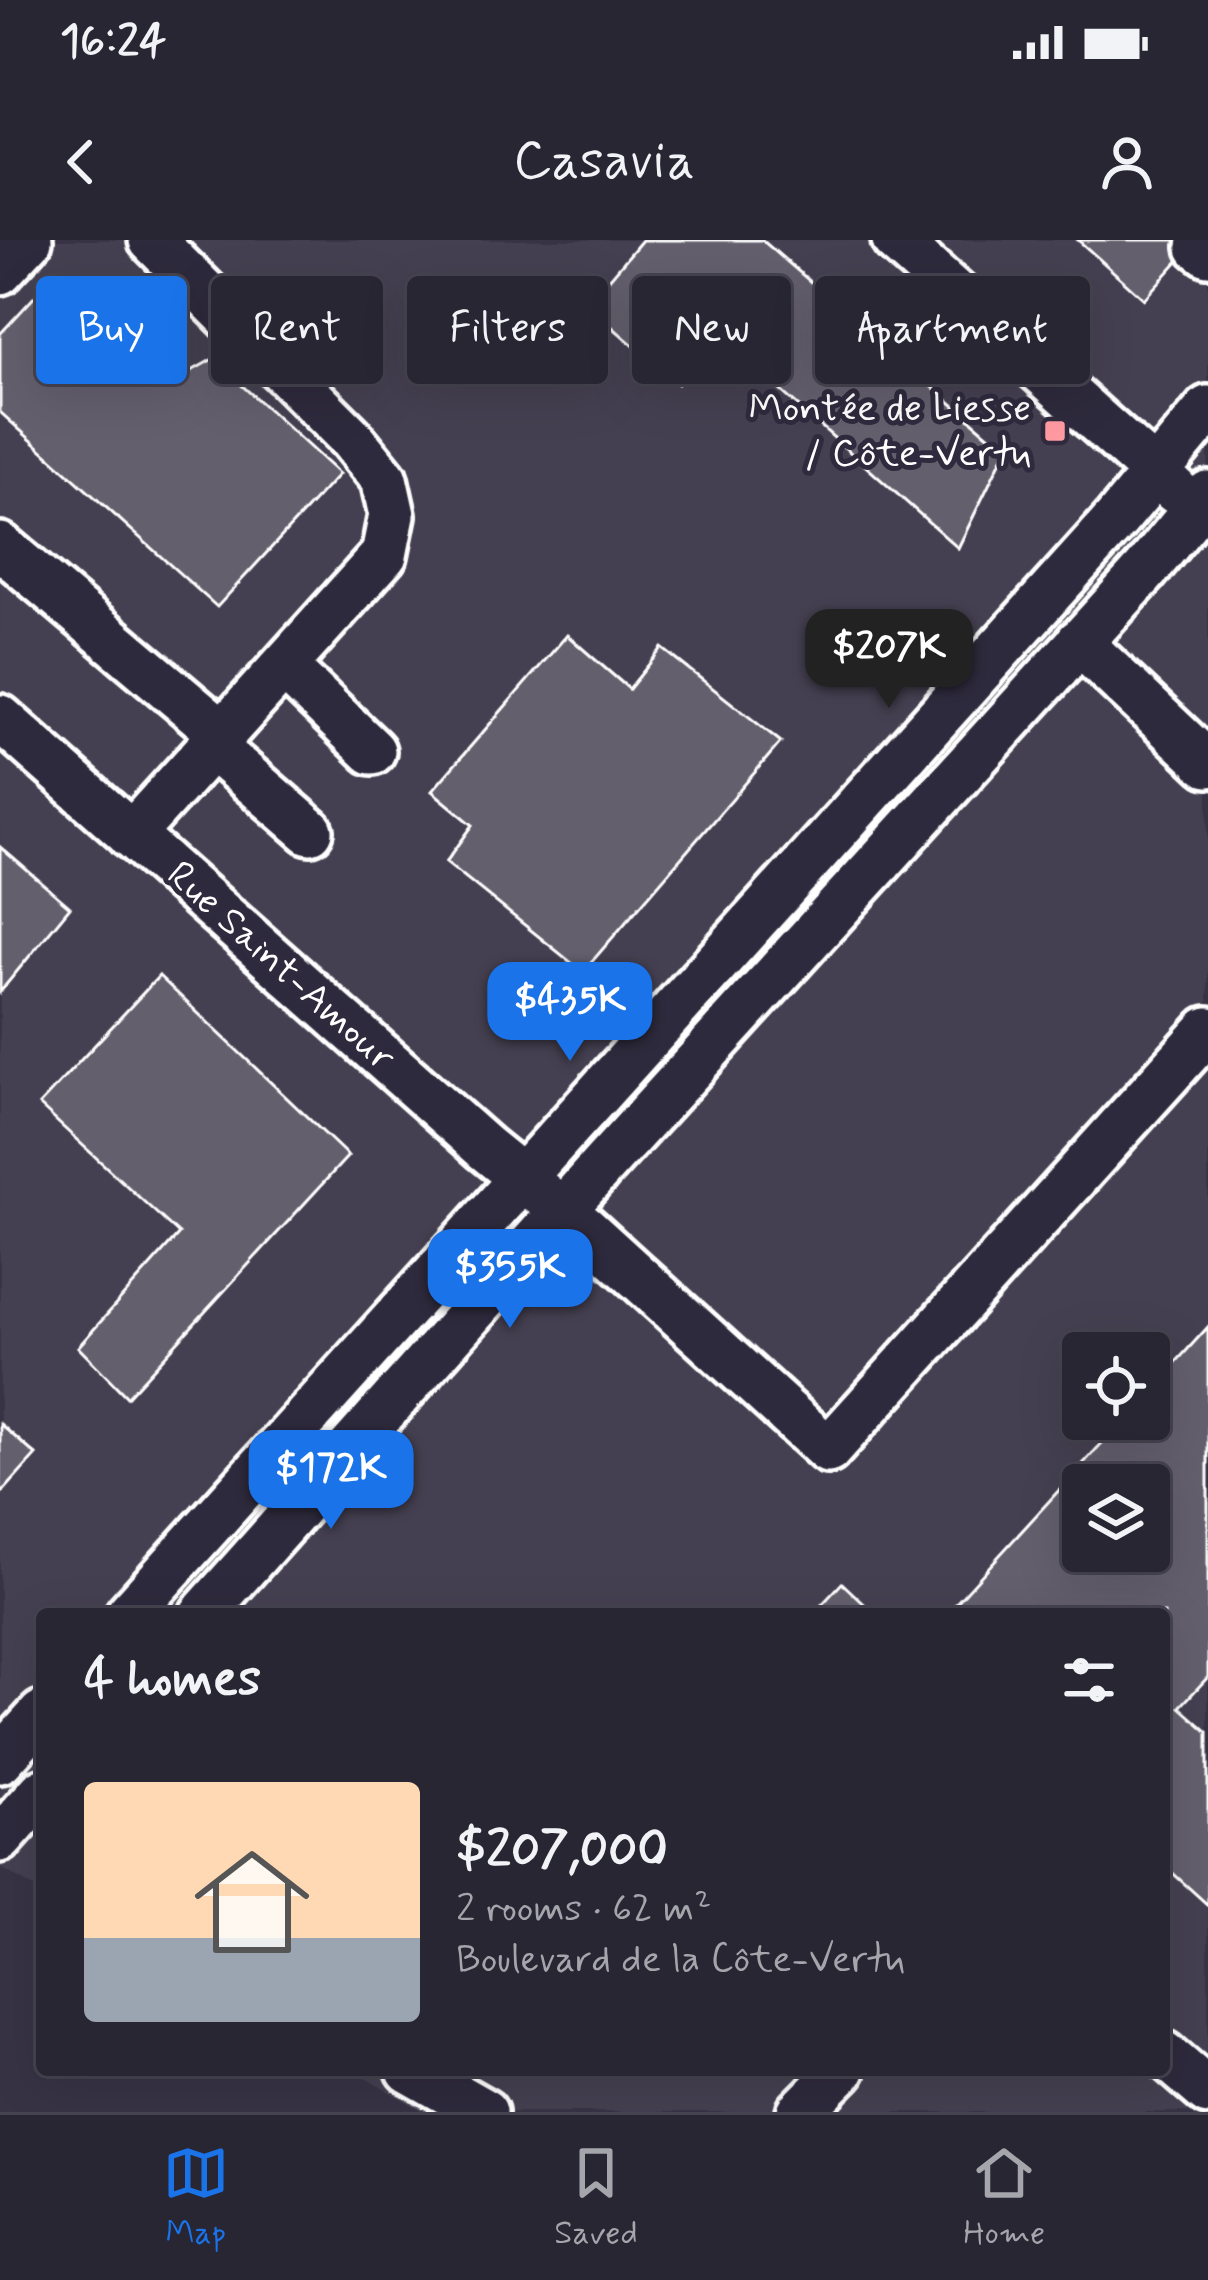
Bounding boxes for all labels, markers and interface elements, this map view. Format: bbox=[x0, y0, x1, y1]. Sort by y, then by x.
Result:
text: 16:24 bbox=[60, 13, 166, 72]
text: Casavia bbox=[513, 127, 695, 198]
icon: back bbox=[48, 129, 114, 195]
icon: person bbox=[1094, 129, 1160, 195]
chip: Buy bbox=[36, 276, 187, 384]
chip: Rent bbox=[211, 276, 383, 384]
chip: Filters bbox=[407, 276, 608, 384]
chip: New bbox=[632, 276, 791, 384]
chip: Apartment bbox=[815, 276, 1090, 384]
place label: Montée de Liesse / Côte-Vertu bbox=[749, 384, 1031, 480]
marker: Montée de Liesse / Côte-Vertu bbox=[1042, 418, 1068, 444]
pin: $207K bbox=[805, 609, 973, 711]
text: $207K bbox=[832, 622, 946, 673]
street label: Rue Saint-Amour bbox=[155, 851, 406, 1084]
pin: $435K bbox=[486, 962, 654, 1064]
text: $435K bbox=[514, 975, 626, 1026]
pin: $355K bbox=[426, 1229, 594, 1331]
text: $355K bbox=[455, 1242, 565, 1293]
map controls bbox=[1062, 1332, 1170, 1572]
button: locate bbox=[1062, 1332, 1170, 1440]
pin: $172K bbox=[247, 1430, 415, 1532]
text: $172K bbox=[276, 1443, 386, 1494]
button: layers bbox=[1062, 1464, 1170, 1572]
text: 4 homes bbox=[84, 1647, 261, 1713]
icon: filters bbox=[1056, 1647, 1122, 1713]
text: $207,000 bbox=[456, 1818, 668, 1884]
icon: home bbox=[180, 1830, 324, 1974]
text: 2 rooms · 62 m² bbox=[456, 1884, 711, 1935]
text: Boulevard de la Côte-Vertu bbox=[456, 1935, 905, 1986]
tab: Map bbox=[163, 2140, 229, 2256]
tab: Saved bbox=[554, 2140, 638, 2256]
tab: Home bbox=[963, 2140, 1045, 2256]

